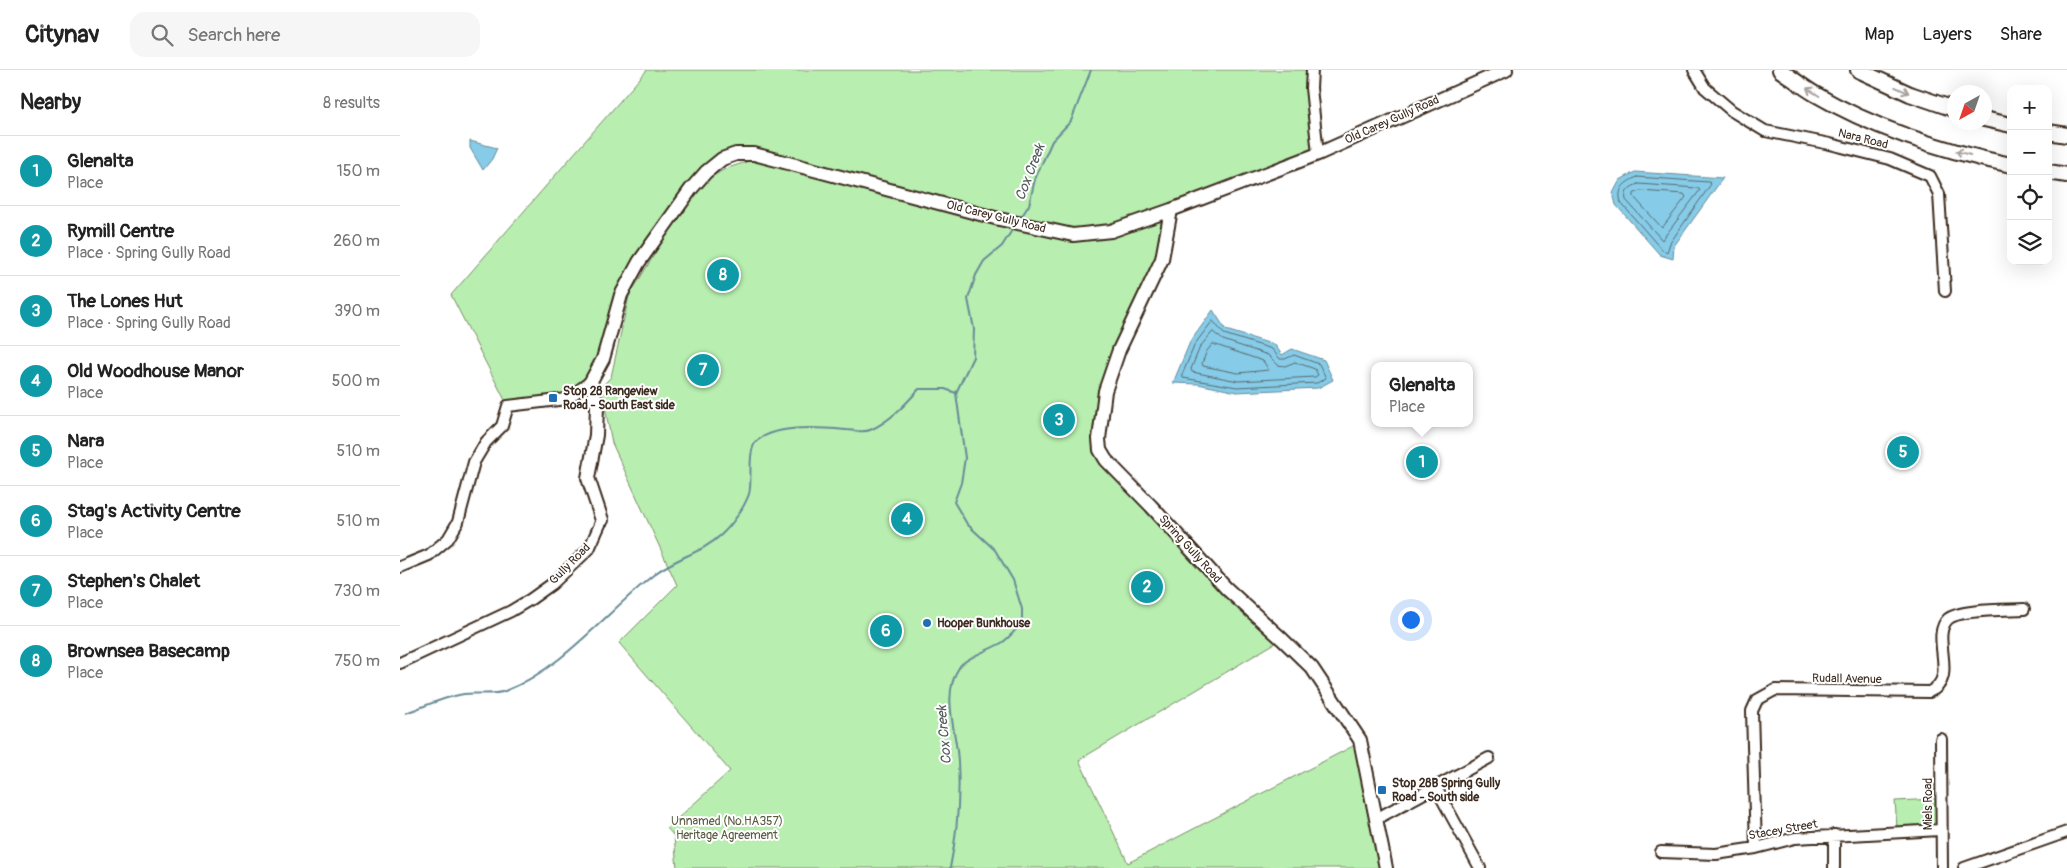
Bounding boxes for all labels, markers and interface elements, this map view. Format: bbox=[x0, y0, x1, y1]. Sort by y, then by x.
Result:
search box bbox=[130, 12, 480, 57]
text: Citynav bbox=[25, 20, 100, 49]
icon: search bbox=[148, 21, 176, 49]
text: Search here bbox=[188, 23, 280, 47]
text: Map bbox=[1865, 23, 1894, 46]
text: Layers bbox=[1922, 23, 1972, 46]
text: Share bbox=[2000, 23, 2042, 46]
north arrow bbox=[1947, 85, 1992, 130]
map controls bbox=[2007, 85, 2052, 265]
button: + bbox=[2007, 85, 2052, 130]
one-way arrow bbox=[1894, 86, 1909, 96]
one-way arrow bbox=[1807, 87, 1821, 97]
text: Nearby bbox=[20, 89, 81, 116]
street label: Old Carey Gully Road bbox=[1342, 92, 1442, 148]
text: 8 results bbox=[323, 93, 380, 113]
street label: Nara Road bbox=[1836, 126, 1890, 152]
button: − bbox=[2007, 130, 2052, 175]
water label: Cox Creek bbox=[1011, 140, 1049, 203]
one-way arrow bbox=[1956, 148, 1972, 158]
text: Glenalta bbox=[67, 149, 134, 173]
text: 1 bbox=[33, 161, 39, 181]
text: 150 m bbox=[336, 161, 380, 181]
text: Place bbox=[67, 173, 103, 193]
button: locate bbox=[2007, 175, 2052, 220]
street label: Old Carey Gully Road bbox=[945, 197, 1047, 237]
text: Rymill Centre bbox=[67, 219, 174, 243]
button: layers bbox=[2007, 220, 2052, 265]
text: 2 bbox=[32, 231, 40, 251]
text: 260 m bbox=[333, 231, 380, 251]
text: Place · Spring Gully Road bbox=[67, 243, 231, 263]
pin: 8 bbox=[707, 256, 739, 294]
text: The Lones Hut bbox=[67, 289, 183, 313]
text: 3 bbox=[32, 301, 40, 321]
text: 390 m bbox=[334, 301, 380, 321]
text: Place · Spring Gully Road bbox=[67, 313, 231, 333]
pin: 7 bbox=[687, 351, 719, 389]
text: Old Woodhouse Manor bbox=[67, 359, 244, 383]
popup bbox=[1371, 362, 1473, 427]
text: 4 bbox=[31, 371, 41, 391]
text: 500 m bbox=[332, 371, 380, 391]
text: Glenalta bbox=[1389, 373, 1455, 397]
text: Place bbox=[67, 383, 103, 403]
place label: Stop 28 Rangeview Road - South East side bbox=[563, 384, 676, 413]
marker: Stop 28 Rangeview Road - South East side bbox=[547, 392, 559, 404]
text: Place bbox=[1389, 397, 1425, 417]
pin: 3 bbox=[1043, 401, 1075, 439]
text: Nara bbox=[67, 429, 104, 453]
pin: 5 bbox=[1887, 433, 1919, 471]
text: 5 bbox=[32, 441, 40, 461]
text: 510 m bbox=[336, 441, 380, 461]
pin: 1 bbox=[1406, 443, 1438, 481]
text: Place bbox=[67, 453, 103, 473]
text: Stag's Activity Centre bbox=[67, 499, 241, 523]
pin: 4 bbox=[891, 500, 923, 538]
text: 6 bbox=[31, 511, 41, 531]
text: 510 m bbox=[336, 511, 380, 531]
street label: Spring Gully Road bbox=[1155, 512, 1225, 586]
text: Place bbox=[67, 523, 103, 543]
street label: Gully Road bbox=[546, 540, 594, 588]
pin: 2 bbox=[1131, 568, 1163, 606]
text: Stephen's Chalet bbox=[67, 569, 200, 593]
text: 7 bbox=[32, 581, 40, 601]
text: 730 m bbox=[334, 581, 380, 601]
text: Place bbox=[67, 593, 103, 613]
your location bbox=[1398, 607, 1424, 633]
pin: 6 bbox=[870, 612, 902, 650]
place label: Hooper Bunkhouse bbox=[937, 616, 1031, 631]
marker: Hooper Bunkhouse bbox=[921, 617, 933, 629]
text: Brownsea Basecamp bbox=[67, 639, 230, 663]
text: 8 bbox=[32, 651, 40, 671]
text: 750 m bbox=[334, 651, 380, 671]
text: Place bbox=[67, 663, 103, 683]
street label: Rudall Avenue bbox=[1812, 671, 1882, 687]
water label: Cox Creek bbox=[933, 704, 955, 765]
place label: Stop 28B Spring Gully Road - South side bbox=[1392, 776, 1501, 805]
street label: Miels Road bbox=[1921, 778, 1936, 830]
marker: Stop 28B Spring Gully Road - South side bbox=[1376, 784, 1388, 796]
park label: Unnamed (No.HA357) Heritage Agreement bbox=[671, 814, 783, 843]
street label: Stacey Street bbox=[1747, 817, 1819, 843]

